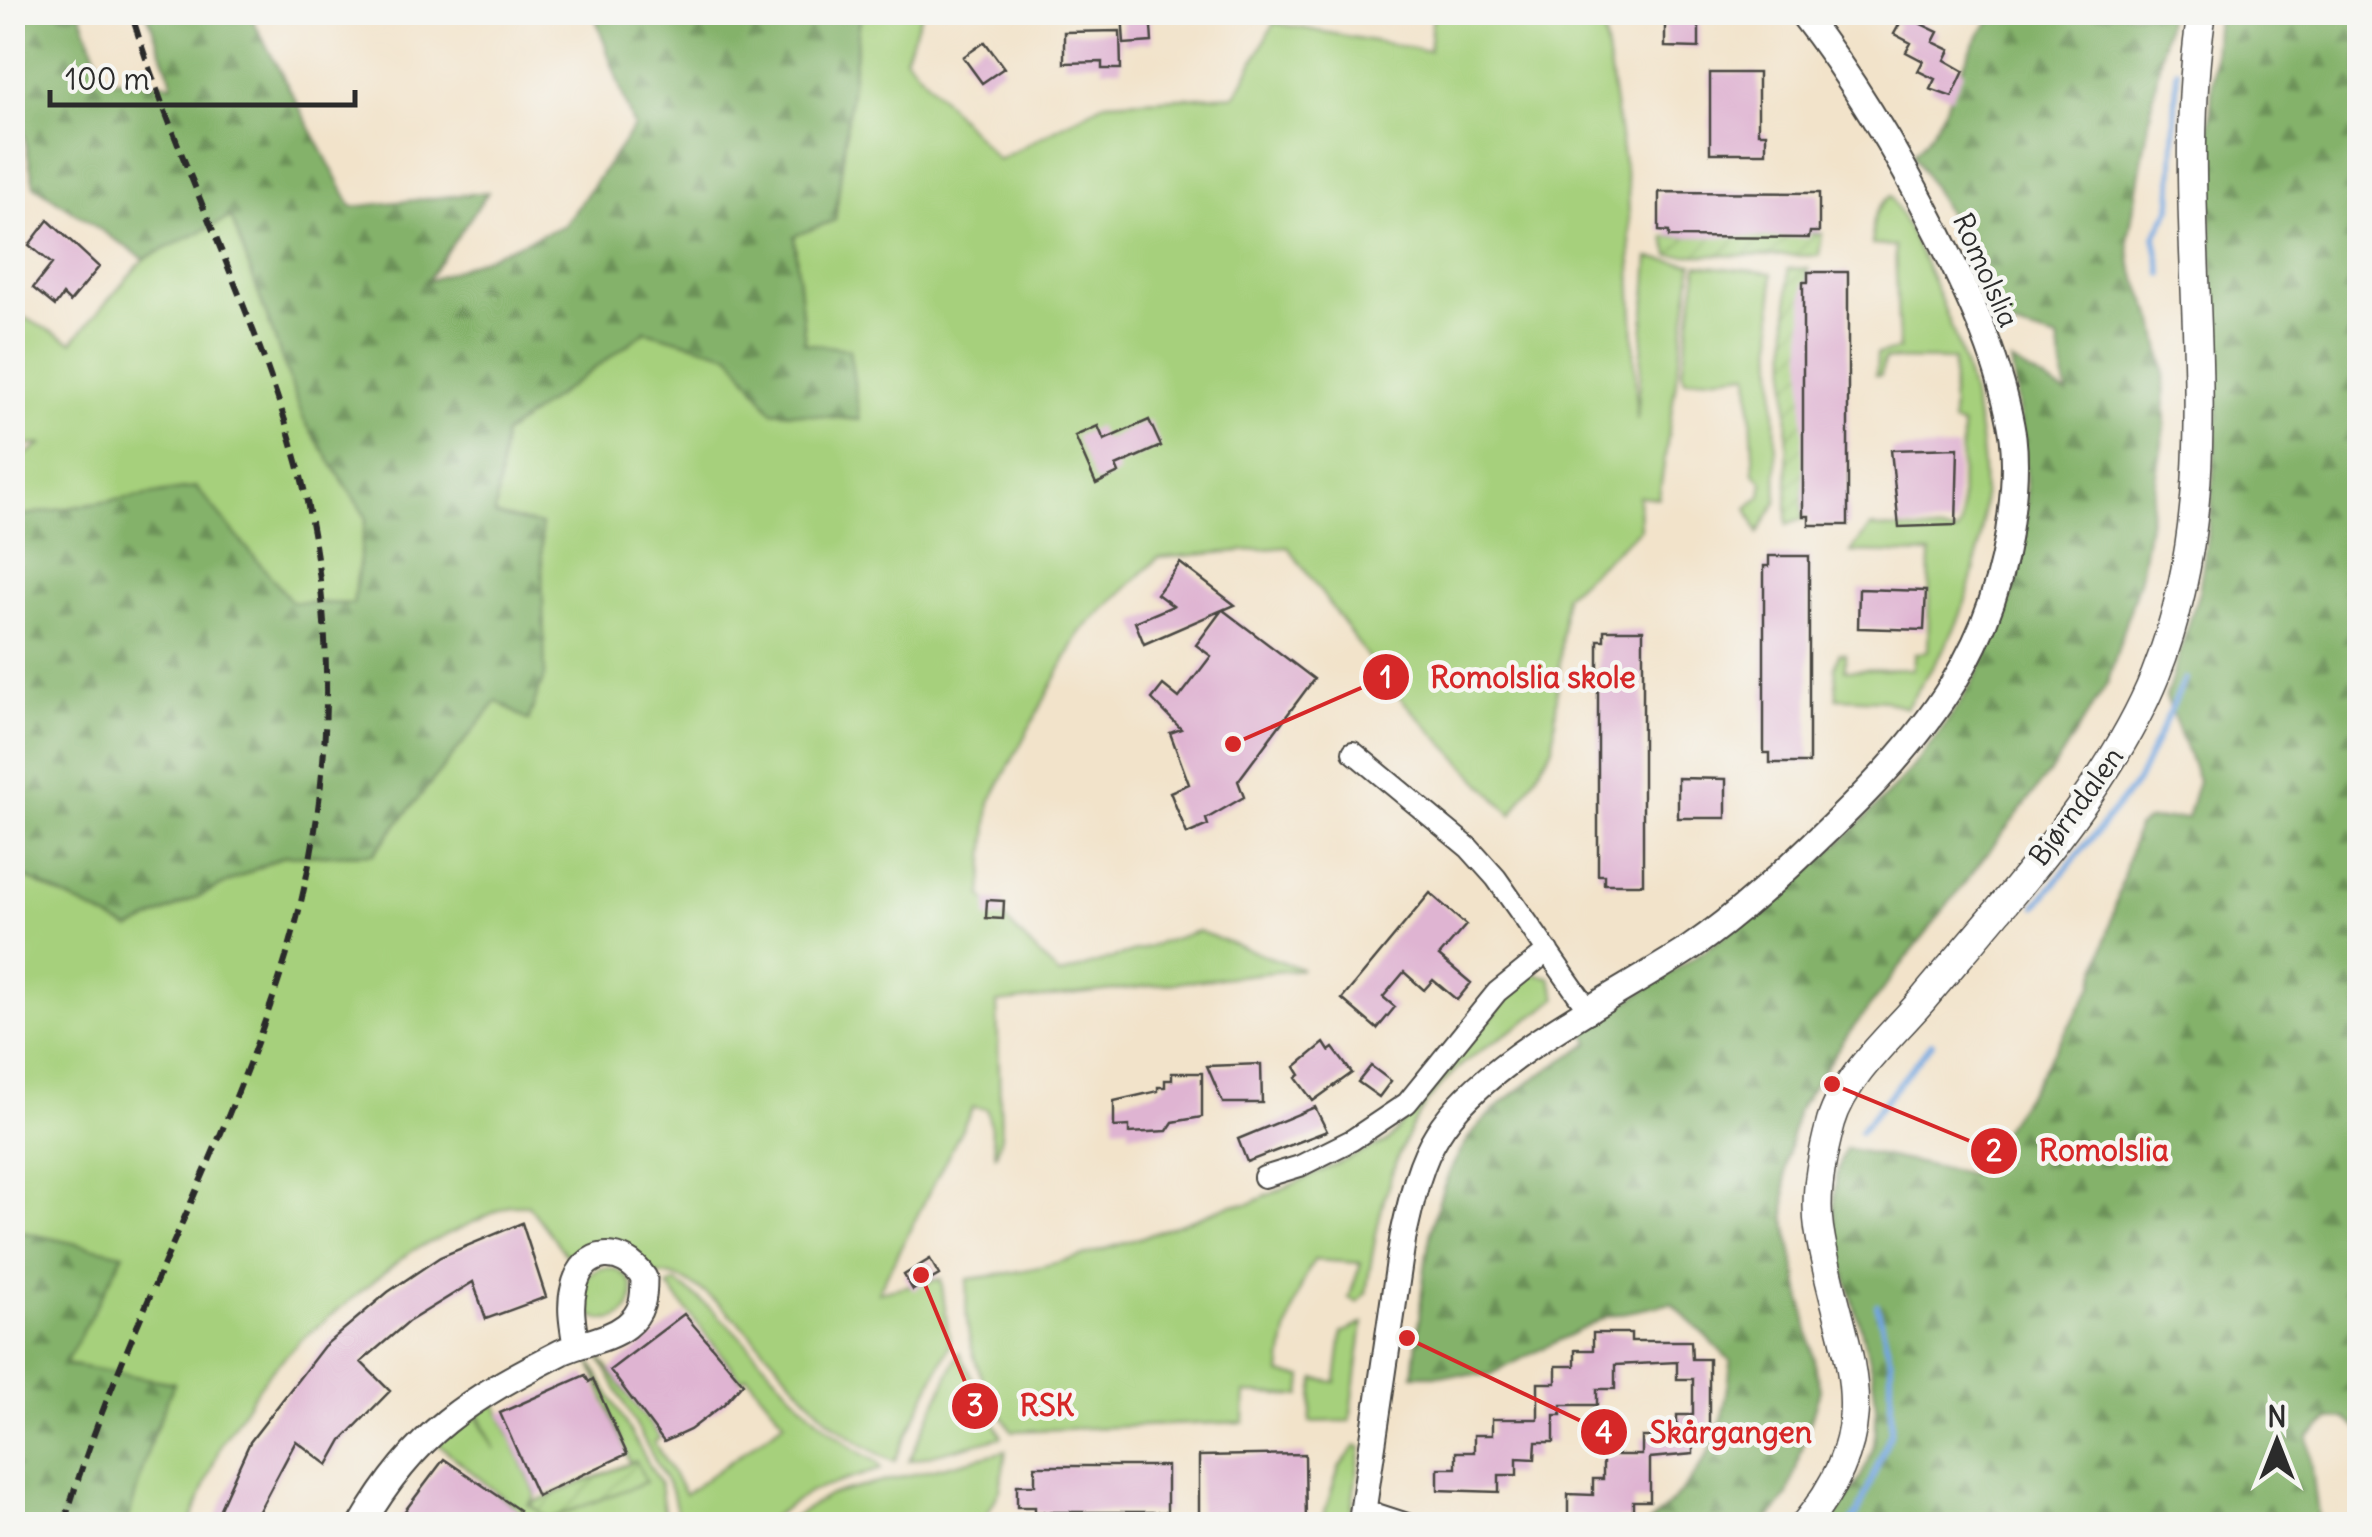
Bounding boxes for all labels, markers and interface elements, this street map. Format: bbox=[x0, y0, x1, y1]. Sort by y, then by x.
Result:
scale bar bbox=[50, 45, 355, 107]
text: 100 m bbox=[65, 60, 150, 98]
street label: Romolslia bbox=[1945, 207, 2027, 333]
callout: Romolslia skole bbox=[1361, 647, 1656, 707]
text: 1 bbox=[1380, 658, 1392, 696]
text: Romolslia skole bbox=[1430, 658, 1636, 696]
street label: Bjørndalen bbox=[2021, 740, 2131, 872]
callout: Romolslia bbox=[1969, 1121, 2189, 1181]
text: 2 bbox=[1986, 1131, 2002, 1169]
text: Romolslia bbox=[2039, 1131, 2169, 1169]
callout: RSK bbox=[950, 1376, 1094, 1436]
text: 3 bbox=[966, 1386, 984, 1424]
text: RSK bbox=[1020, 1386, 1075, 1424]
north arrow bbox=[2227, 1392, 2327, 1492]
text: N bbox=[2267, 1399, 2287, 1435]
callout: Skårgangen bbox=[1579, 1402, 1832, 1462]
text: 4 bbox=[1595, 1413, 1613, 1451]
text: Skårgangen bbox=[1650, 1413, 1812, 1451]

